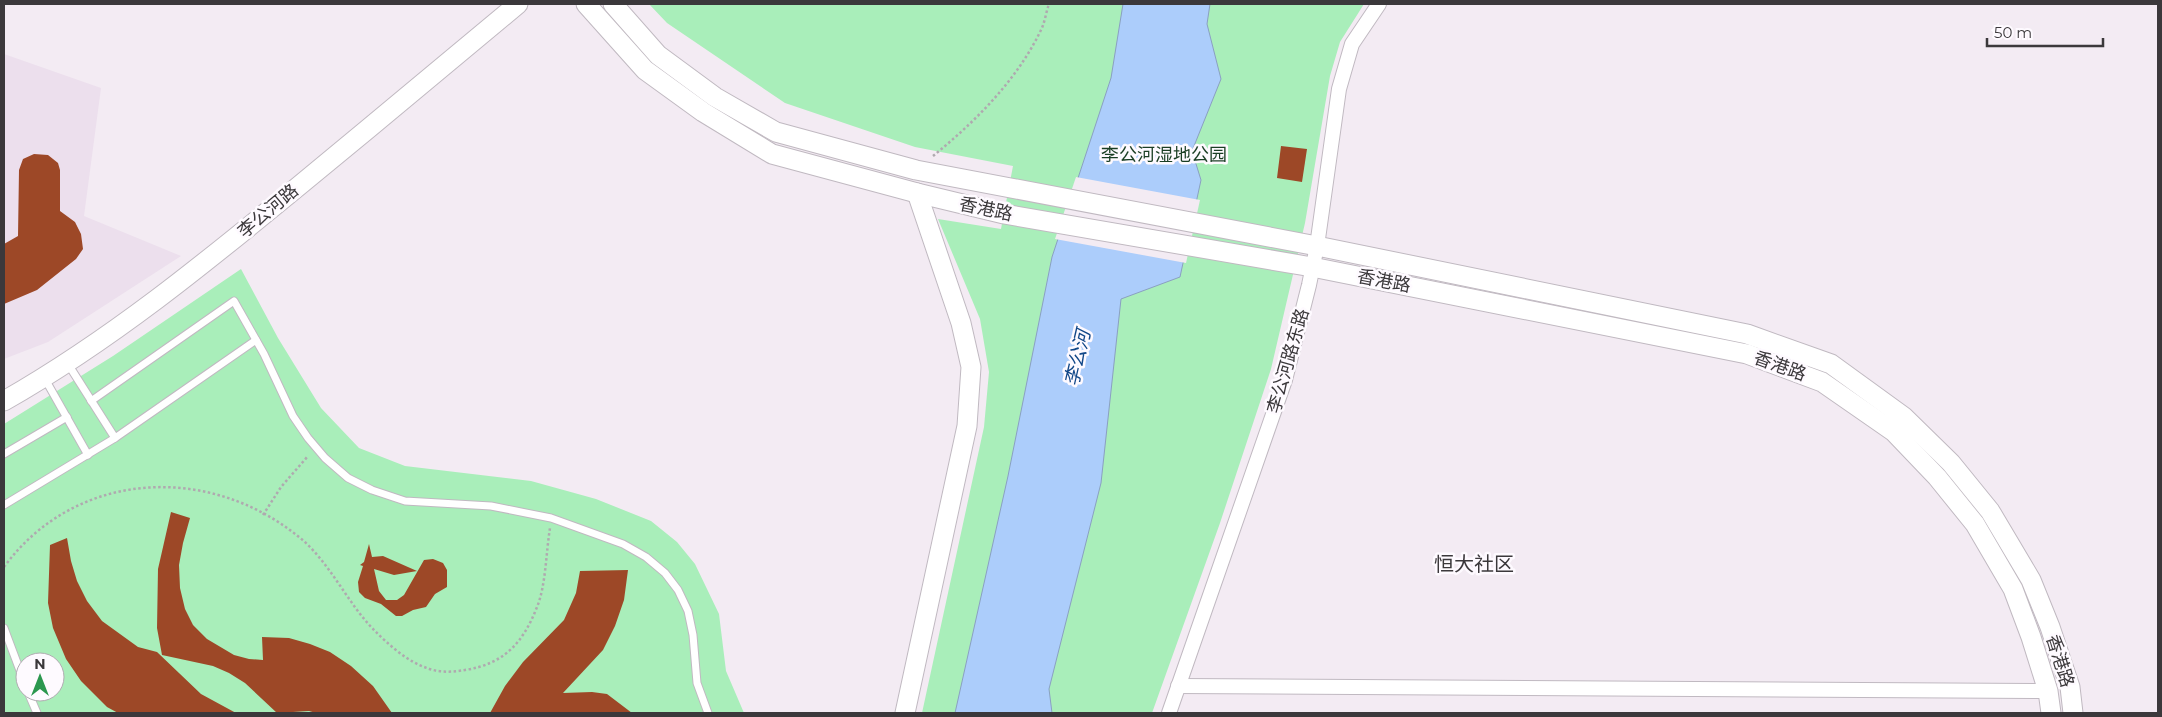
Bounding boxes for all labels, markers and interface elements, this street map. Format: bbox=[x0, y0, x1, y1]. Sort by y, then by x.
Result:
scale bar bbox=[1987, 15, 2103, 47]
text: 50 m bbox=[1994, 23, 2032, 42]
park label: 李公河湿地公园 bbox=[1101, 144, 1227, 166]
street label: 李公河路 bbox=[233, 179, 303, 243]
street label: 香港路 bbox=[957, 193, 1015, 225]
street label: 香港路 bbox=[1355, 265, 1413, 297]
street label: 李公河路东路 bbox=[1263, 306, 1313, 416]
water label: 李公河 bbox=[1060, 324, 1096, 388]
street label: 香港路 bbox=[1751, 346, 1809, 386]
district label: 恒大社区 bbox=[1434, 552, 1514, 576]
street label: 香港路 bbox=[2042, 632, 2078, 690]
north arrow bbox=[15, 652, 65, 702]
text: N bbox=[34, 655, 46, 673]

